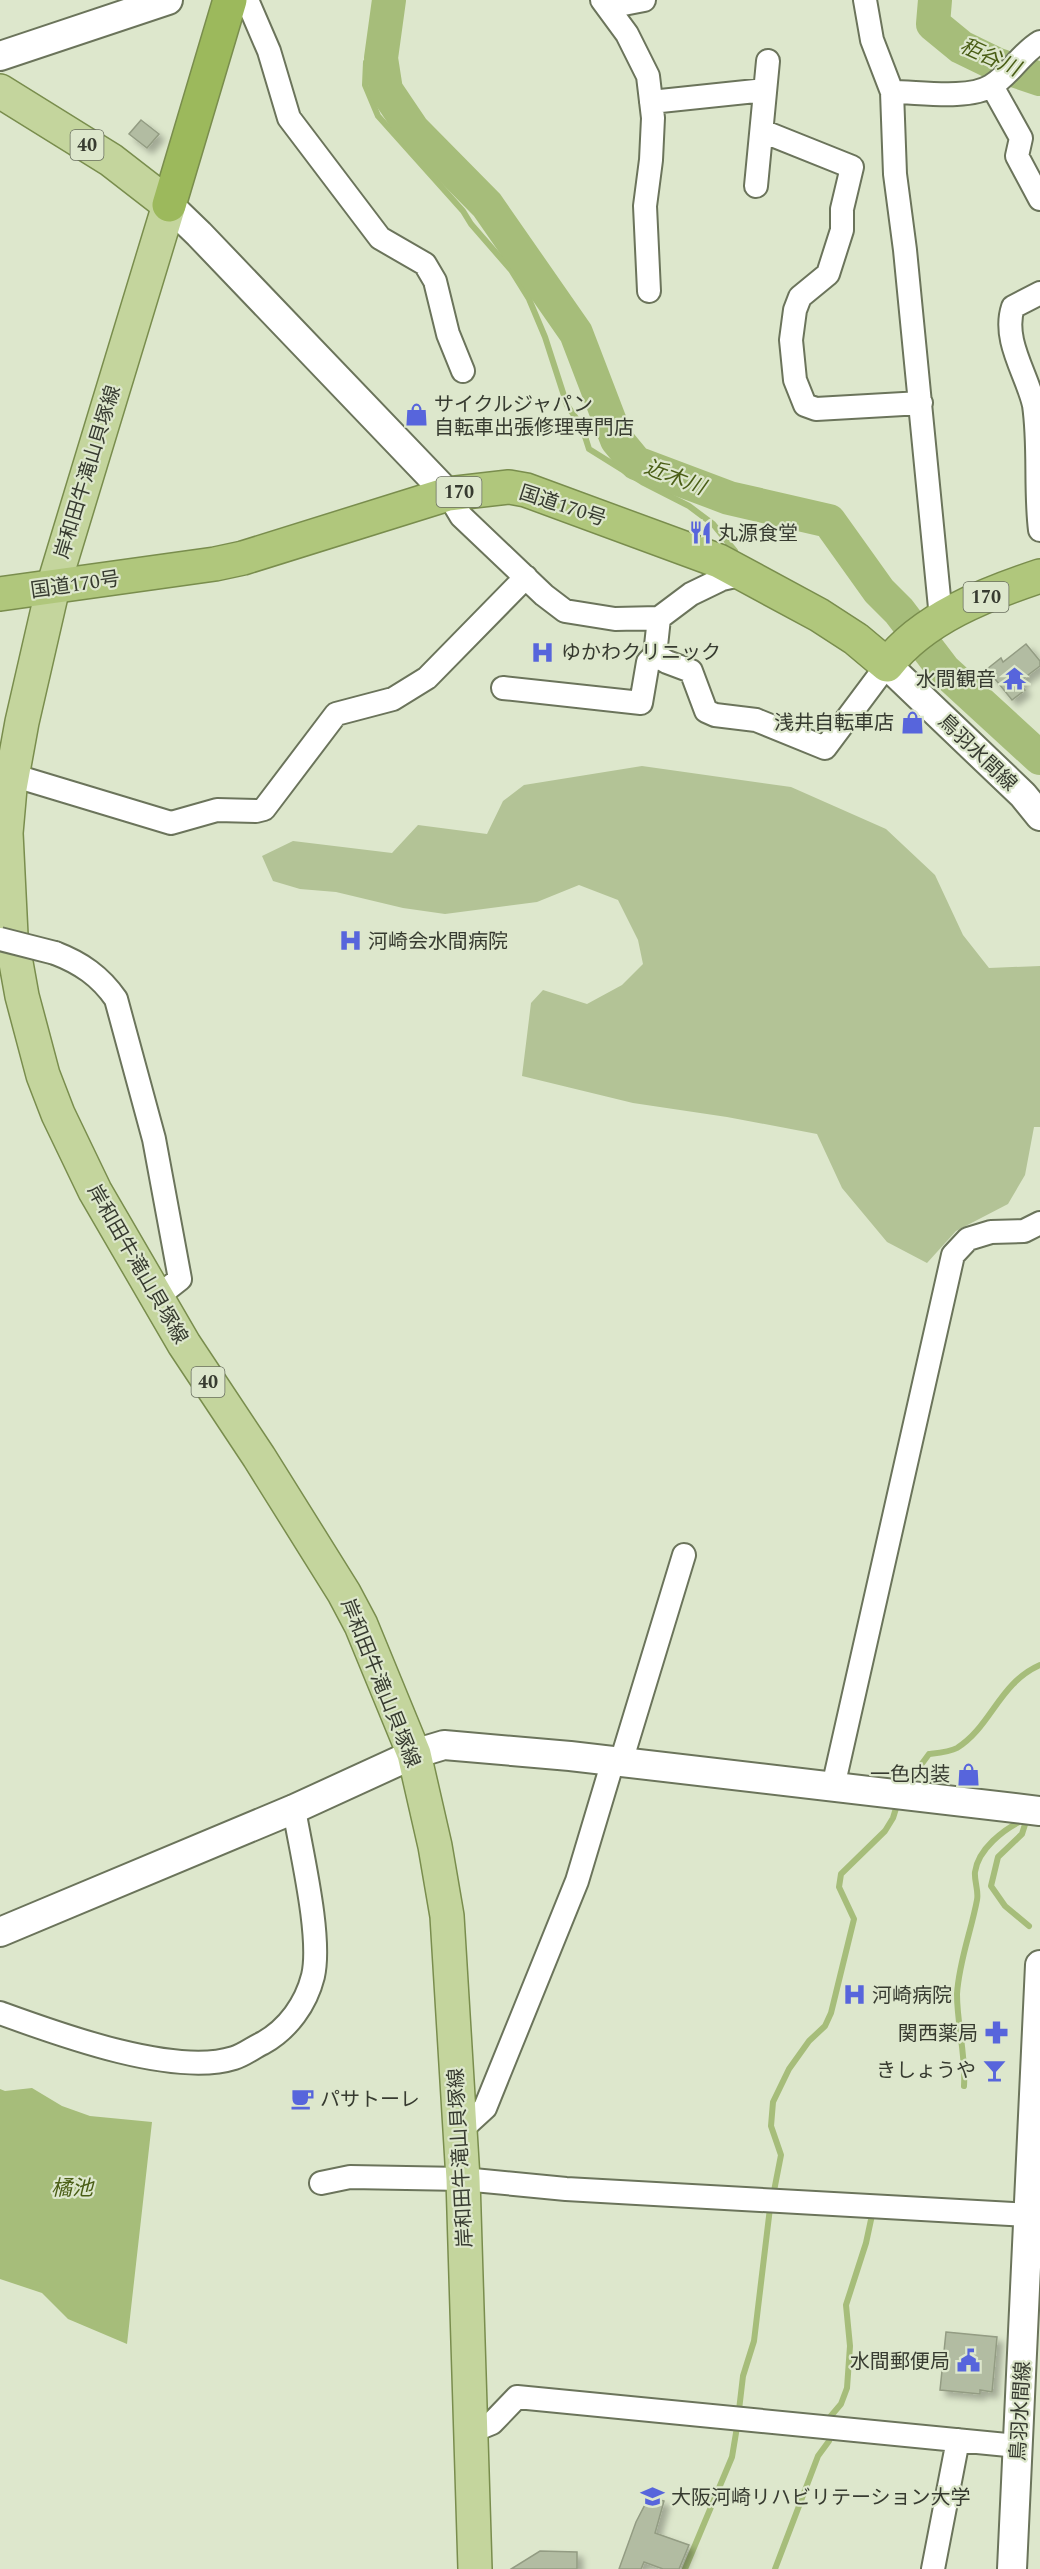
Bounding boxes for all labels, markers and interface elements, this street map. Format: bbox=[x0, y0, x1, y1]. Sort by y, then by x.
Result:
water label: 秬谷川 bbox=[954, 30, 1027, 86]
road number: 40 bbox=[70, 130, 104, 160]
street label: 岸和田牛滝山貝塚線 bbox=[47, 382, 129, 563]
place label: サイクルジャパン 自転車出張修理専門店 bbox=[434, 390, 634, 443]
shop icon: サイクルジャパン 自転車出張修理専門店 bbox=[403, 402, 429, 428]
water label: 近木川 bbox=[639, 452, 712, 505]
road number: 170 bbox=[436, 477, 482, 507]
street label: 国道170号 bbox=[515, 478, 610, 534]
place label: 丸源食堂 bbox=[718, 519, 798, 549]
restaurant icon: 丸源食堂 bbox=[687, 520, 713, 546]
street label: 国道170号 bbox=[28, 564, 122, 606]
road number: 170 bbox=[964, 582, 1008, 612]
place label: ゆかわクリニック bbox=[561, 638, 721, 668]
hospital icon: ゆかわクリニック bbox=[530, 639, 556, 665]
place label: 水間観音 bbox=[916, 665, 996, 695]
temple icon: 水間観音 bbox=[1001, 666, 1027, 692]
street label: 鳥羽水間線 bbox=[931, 707, 1024, 798]
place label: 浅井自転車店 bbox=[774, 708, 894, 738]
shop icon: 浅井自転車店 bbox=[899, 709, 925, 735]
place label: 河崎会水間病院 bbox=[368, 927, 508, 957]
hospital icon: 河崎会水間病院 bbox=[337, 928, 363, 954]
street label: 岸和田牛滝山貝塚線 bbox=[79, 1179, 195, 1350]
road number: 40 bbox=[192, 1367, 224, 1397]
street label: 岸和田牛滝山貝塚線 bbox=[332, 1594, 428, 1772]
place label: 一色内装 bbox=[870, 1760, 950, 1790]
shop icon: 一色内装 bbox=[955, 1761, 981, 1787]
place label: 河崎病院 bbox=[872, 1981, 952, 2011]
hospital icon: 河崎病院 bbox=[841, 1982, 867, 2008]
place label: 関西薬局 bbox=[898, 2019, 978, 2049]
pharmacy icon: 関西薬局 bbox=[983, 2020, 1009, 2046]
place label: きしょうや bbox=[876, 2056, 976, 2086]
bar icon: きしょうや bbox=[981, 2057, 1007, 2083]
street label: 岸和田牛滝山貝塚線 bbox=[441, 2067, 481, 2249]
place label: パサトーレ bbox=[320, 2085, 420, 2115]
cafe icon: パサトーレ bbox=[289, 2086, 315, 2112]
water label: 橘池 bbox=[51, 2173, 95, 2205]
place label: 水間郵便局 bbox=[850, 2347, 950, 2377]
public building icon: 水間郵便局 bbox=[955, 2348, 981, 2374]
street label: 鳥羽水間線 bbox=[1003, 2360, 1039, 2462]
place label: 大阪河崎リハビリテーション大学 bbox=[671, 2483, 971, 2513]
school or university icon: 大阪河崎リハビリテーション大学 bbox=[640, 2484, 666, 2510]

